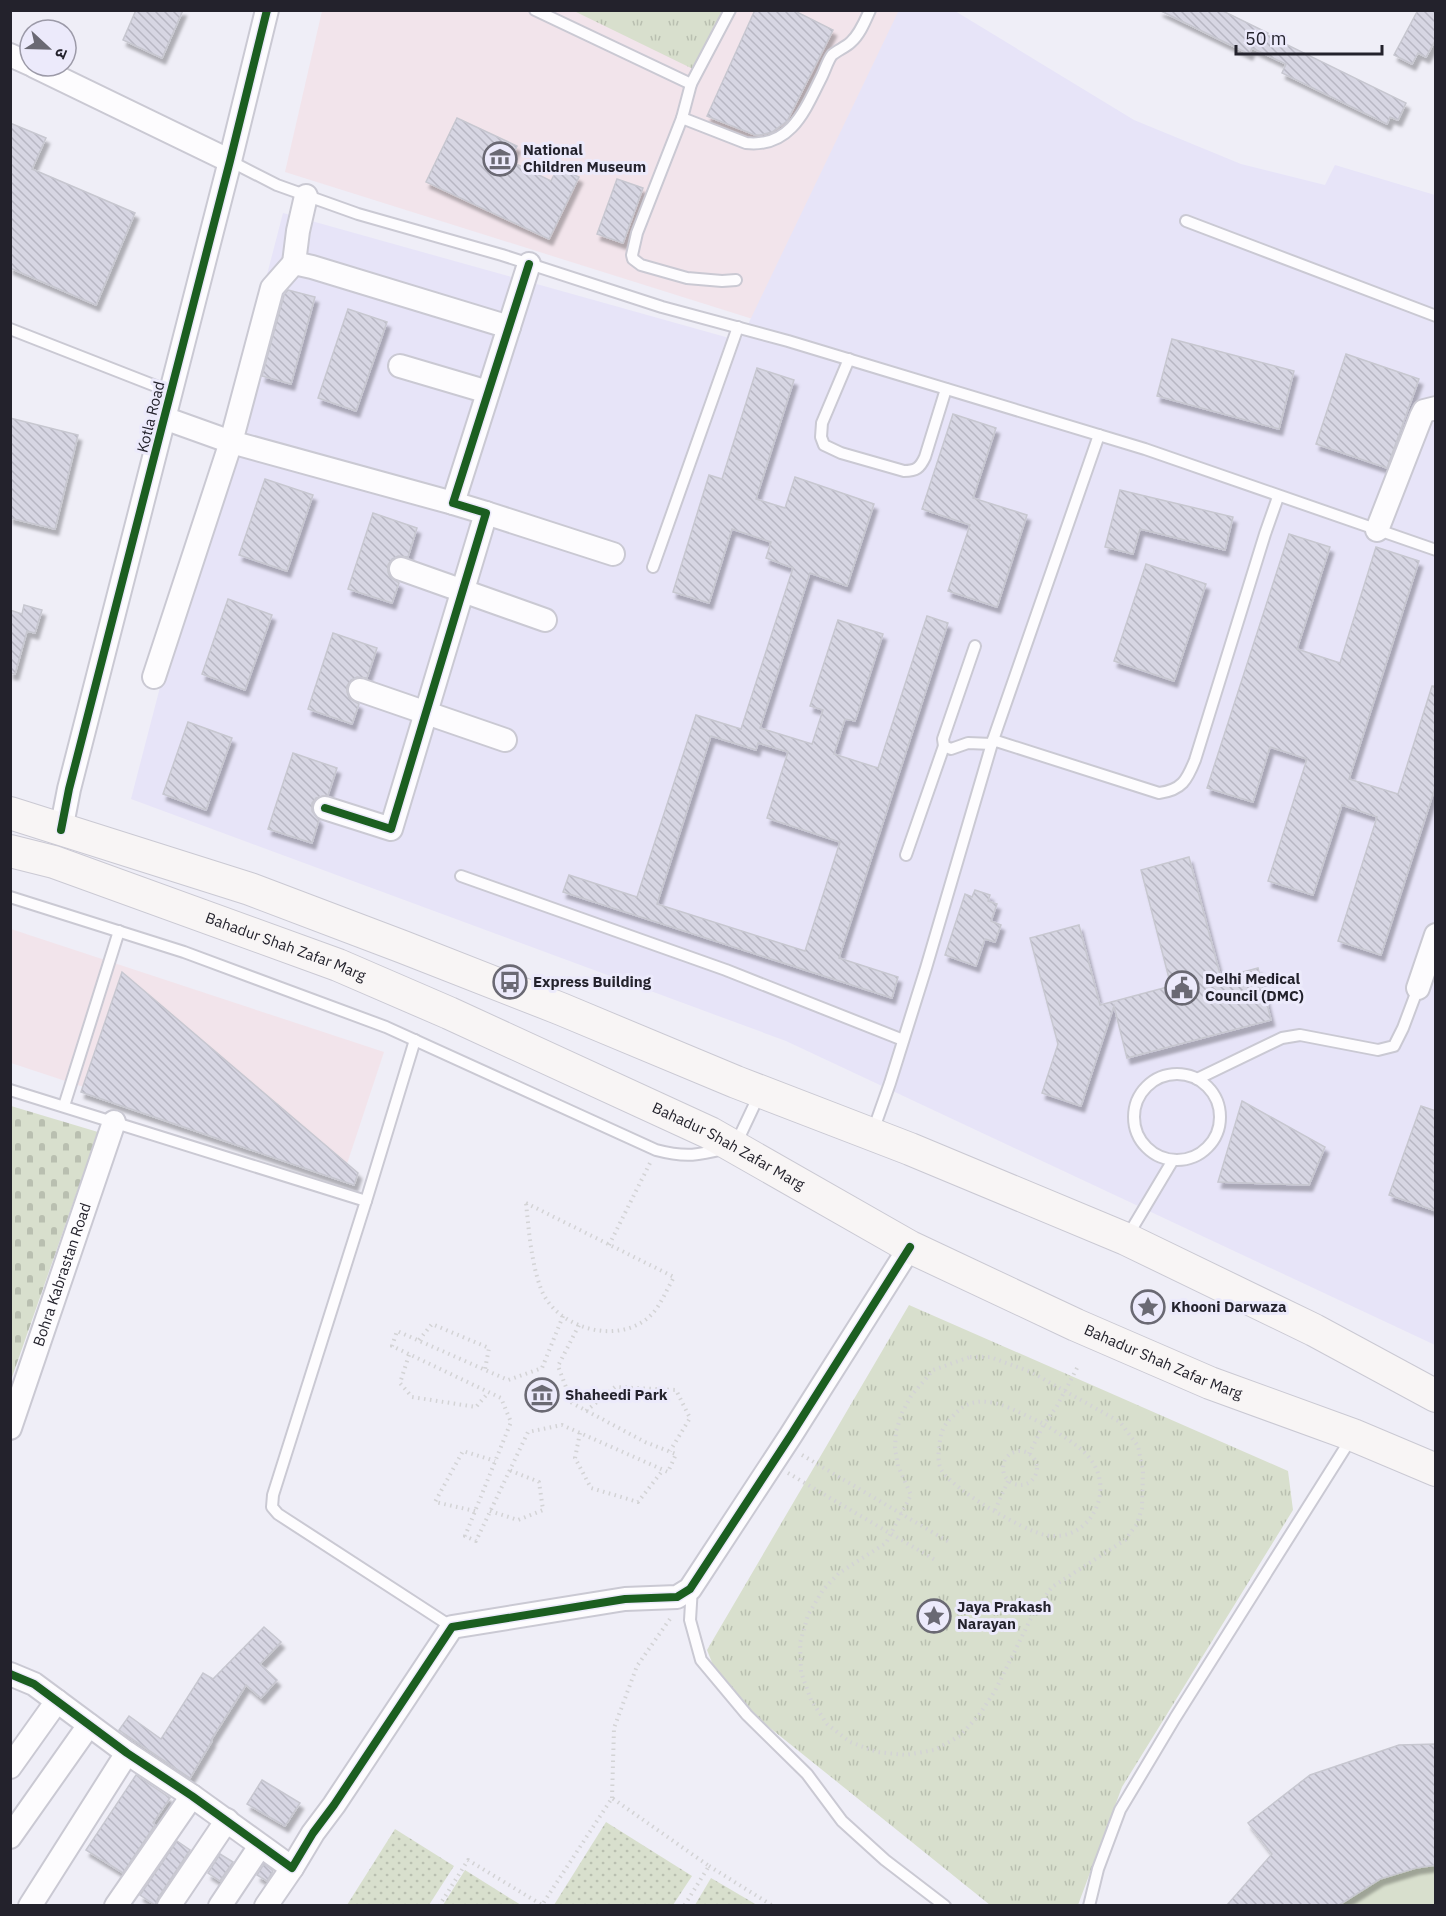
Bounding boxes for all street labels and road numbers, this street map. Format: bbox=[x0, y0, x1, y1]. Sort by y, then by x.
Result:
street label: Kotla Road bbox=[132, 379, 169, 455]
street label: Bahadur Shah Zafar Marg bbox=[203, 908, 369, 985]
street label: Bahadur Shah Zafar Marg bbox=[649, 1098, 808, 1194]
street label: Bohra Kabrastan Road bbox=[28, 1200, 95, 1349]
street label: Bahadur Shah Zafar Marg bbox=[1081, 1320, 1245, 1403]

